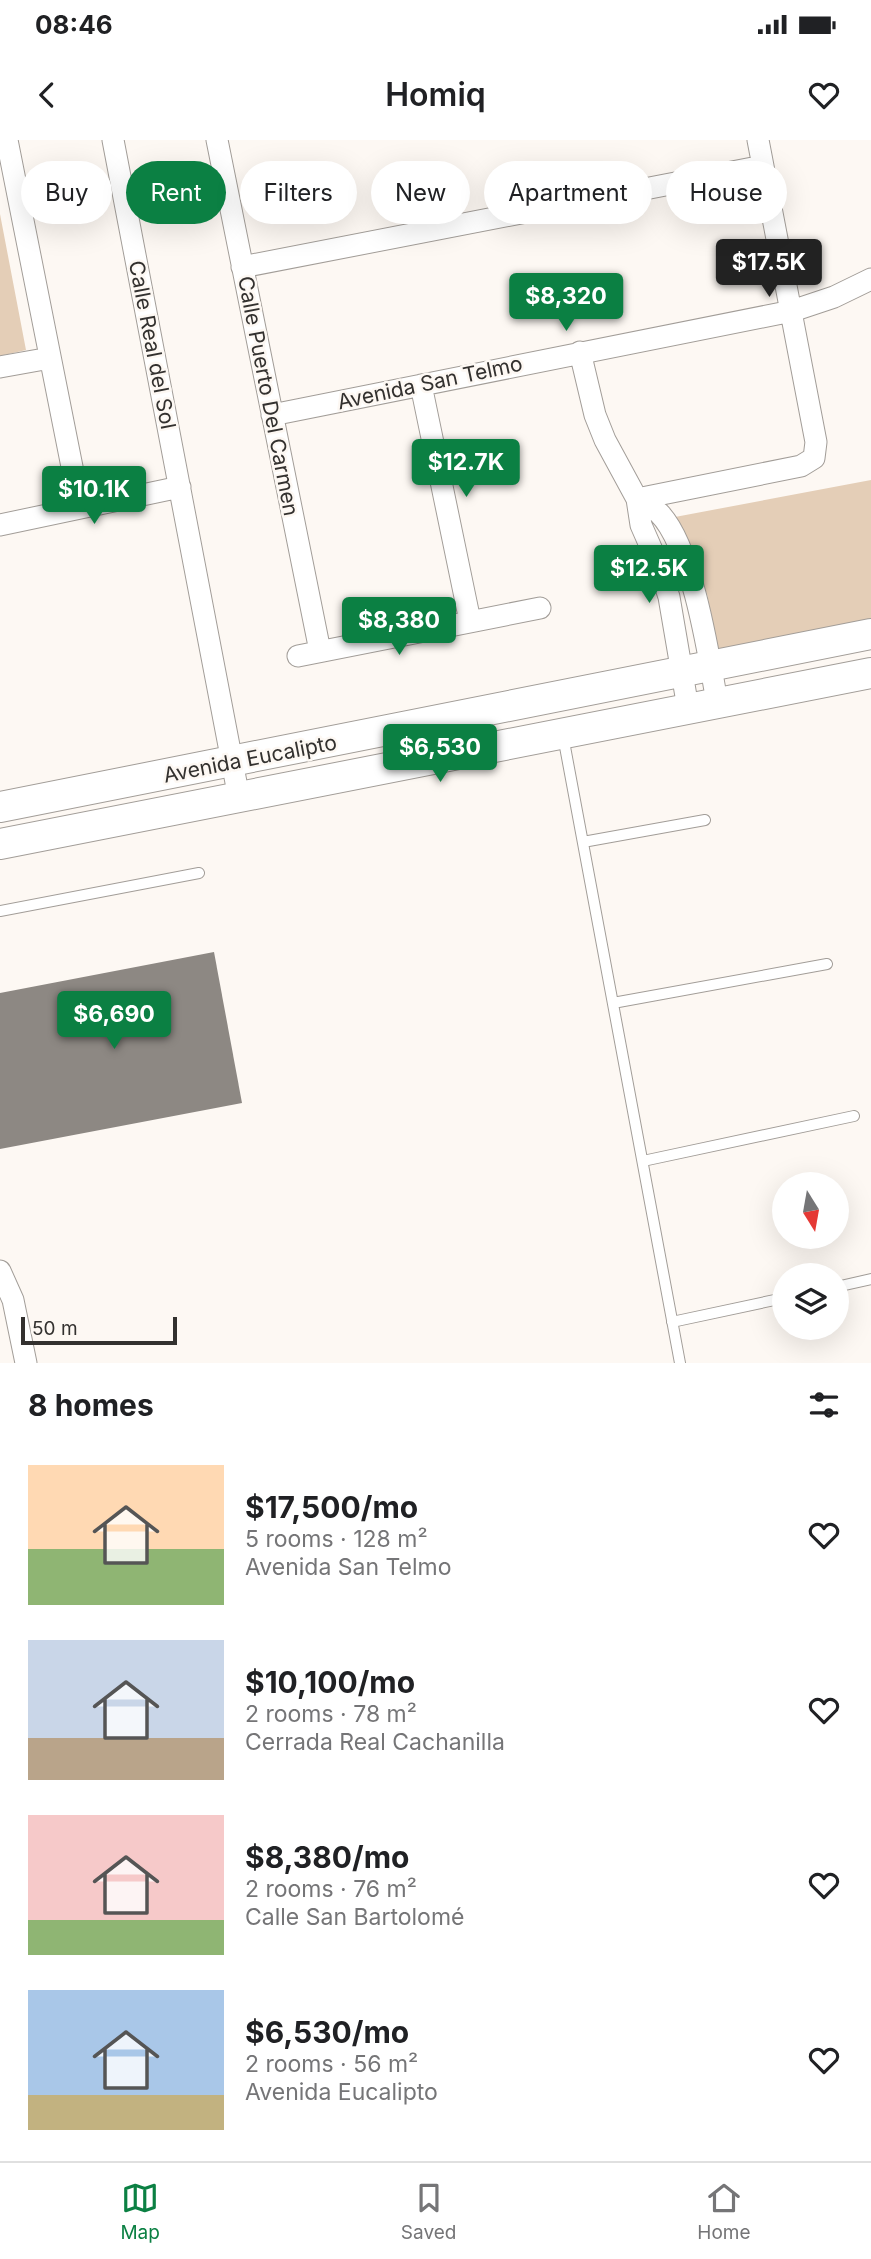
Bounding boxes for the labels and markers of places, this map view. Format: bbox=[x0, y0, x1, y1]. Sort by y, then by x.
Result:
pin: $17.5K bbox=[712, 240, 826, 299]
pin: $8,320 bbox=[509, 274, 623, 333]
pin: $12.7K bbox=[409, 440, 523, 499]
pin: $10.1K bbox=[37, 466, 151, 526]
pin: $12.5K bbox=[592, 546, 706, 605]
pin: $8,380 bbox=[342, 598, 456, 657]
pin: $6,530 bbox=[383, 724, 497, 784]
pin: $6,690 bbox=[57, 992, 171, 1051]

